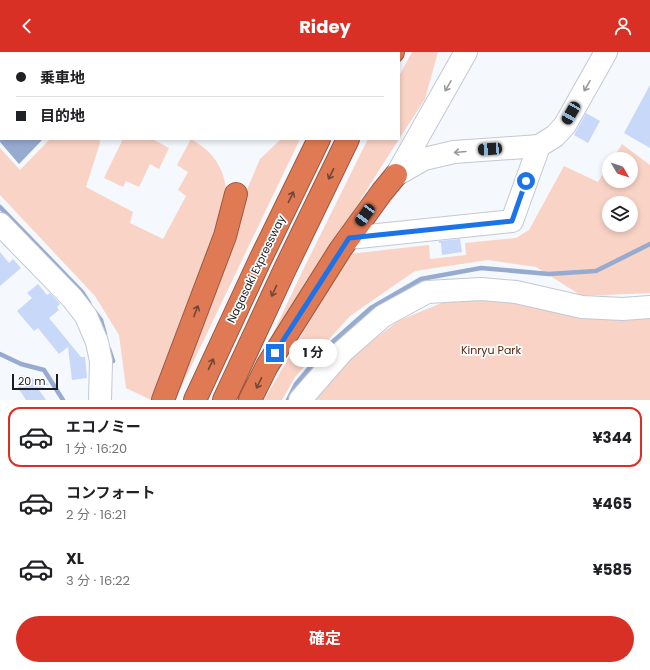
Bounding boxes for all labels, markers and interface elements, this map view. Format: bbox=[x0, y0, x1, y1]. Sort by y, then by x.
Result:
text: Ridey bbox=[299, 14, 351, 39]
icon: back bbox=[16, 15, 38, 37]
icon: person bbox=[612, 15, 634, 37]
text: 乗車地 bbox=[40, 67, 85, 88]
one-way arrow bbox=[443, 80, 451, 92]
one-way arrow bbox=[582, 80, 590, 92]
car bbox=[560, 100, 582, 126]
text: 目的地 bbox=[40, 105, 85, 126]
car bbox=[478, 142, 502, 156]
one-way arrow bbox=[454, 148, 467, 155]
north arrow bbox=[602, 152, 638, 188]
map controls bbox=[602, 152, 638, 232]
one-way arrow bbox=[327, 168, 334, 180]
route start bbox=[517, 172, 535, 190]
one-way arrow bbox=[288, 191, 295, 203]
button: layers bbox=[602, 196, 638, 232]
car bbox=[353, 202, 377, 228]
street label: Nagasaki Expressway bbox=[223, 212, 289, 326]
one-way arrow bbox=[270, 285, 277, 297]
one-way arrow bbox=[193, 305, 201, 317]
callout: 1 分 bbox=[289, 339, 337, 367]
park label: Kinryu Park bbox=[461, 342, 521, 358]
text: 1 分 bbox=[303, 343, 323, 362]
route end bbox=[266, 344, 284, 362]
one-way arrow bbox=[208, 359, 215, 371]
scale bar bbox=[12, 372, 58, 391]
text: 20 m bbox=[18, 373, 46, 389]
one-way arrow bbox=[255, 376, 262, 388]
text: エコノミー bbox=[66, 416, 141, 437]
icon: car bbox=[18, 419, 54, 455]
text: ¥344 bbox=[593, 427, 632, 448]
text: 1 分 · 16:20 bbox=[66, 439, 127, 458]
text: コンフォート bbox=[66, 482, 156, 503]
icon: car bbox=[18, 485, 54, 521]
text: ¥465 bbox=[592, 493, 632, 514]
text: 2 分 · 16:21 bbox=[66, 505, 126, 524]
text: XL bbox=[66, 548, 84, 569]
icon: car bbox=[18, 551, 54, 587]
text: ¥585 bbox=[593, 559, 632, 580]
text: 3 分 · 16:22 bbox=[66, 571, 130, 590]
button: 確定 bbox=[16, 616, 634, 662]

